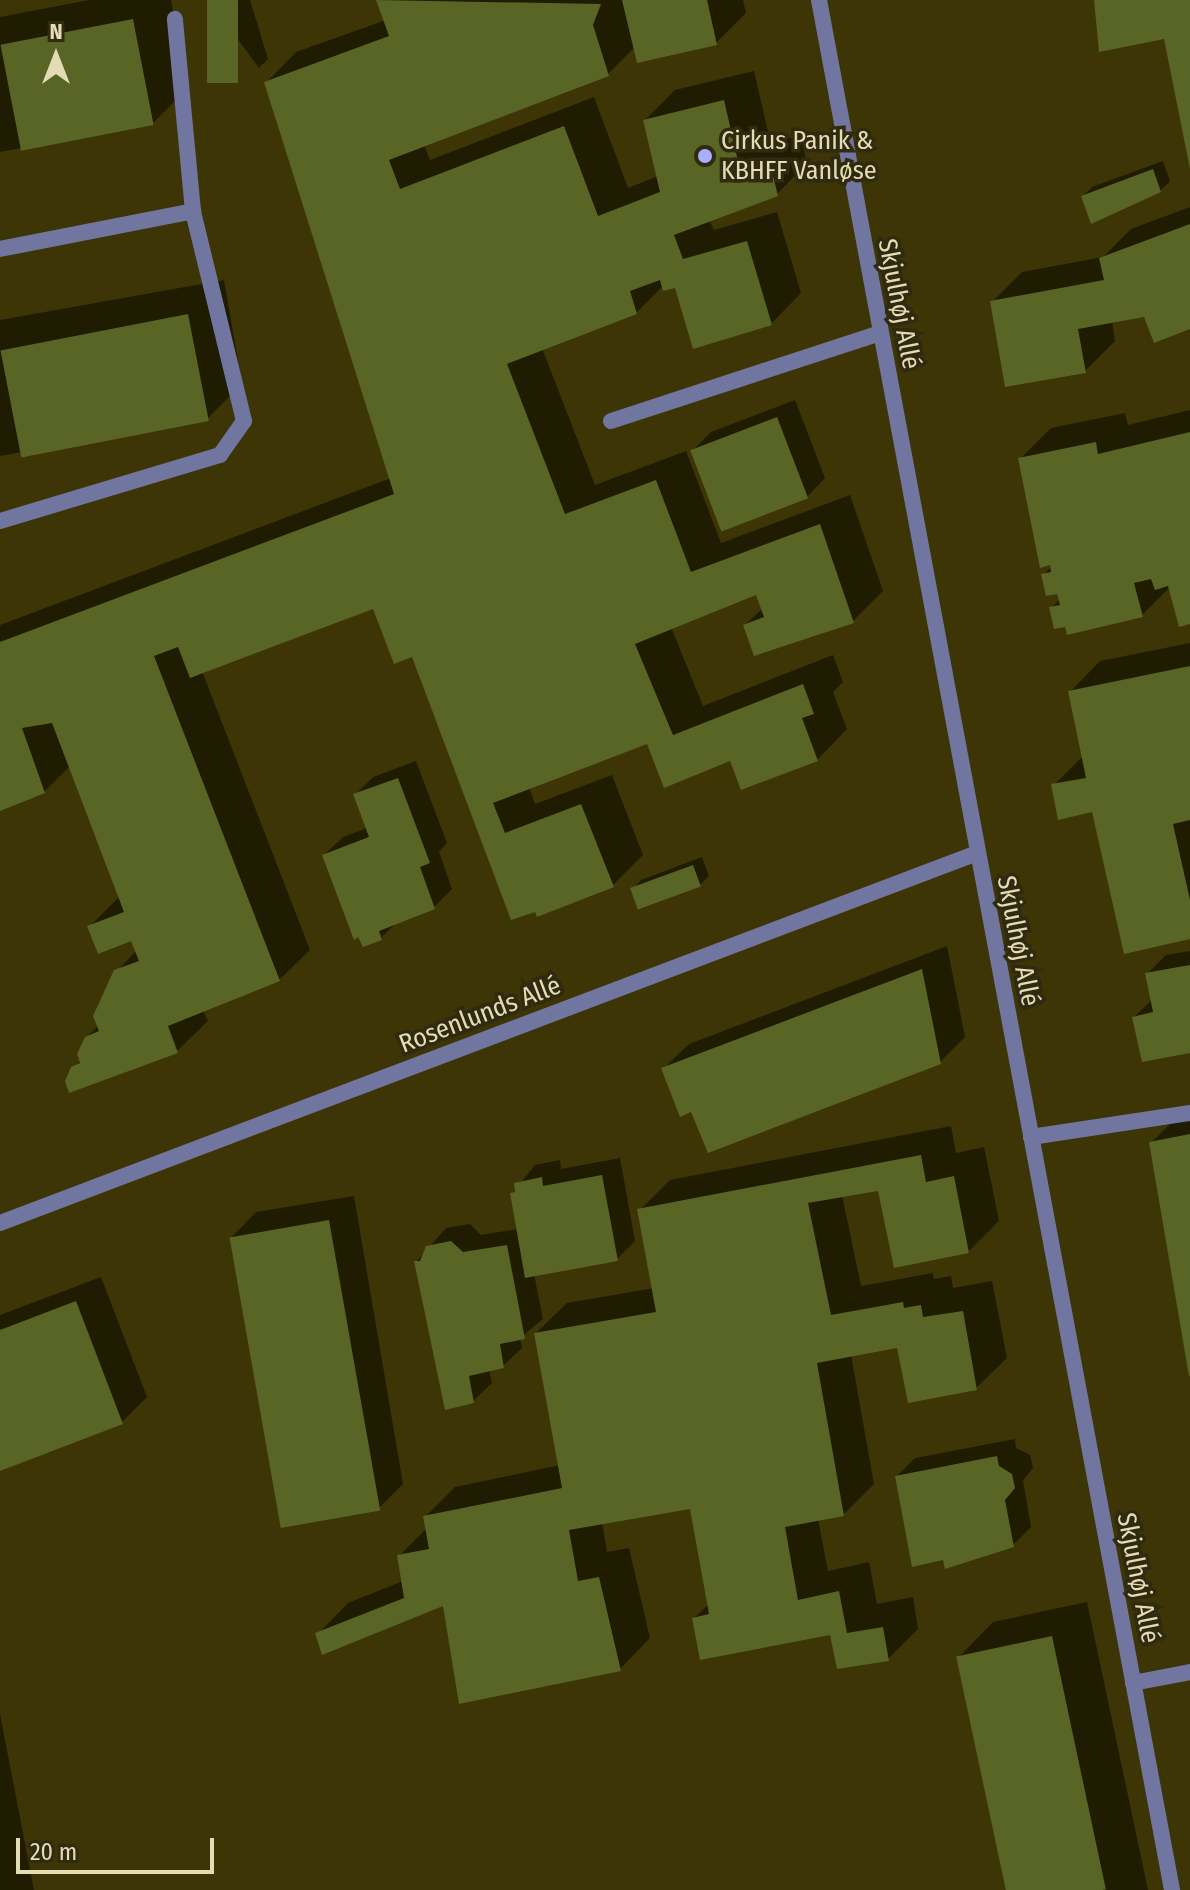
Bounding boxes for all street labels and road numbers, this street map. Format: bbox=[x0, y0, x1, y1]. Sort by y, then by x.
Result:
street label: Skjulhøj Allé bbox=[871, 236, 927, 372]
street label: Skjulhøj Allé bbox=[990, 873, 1046, 1009]
street label: Rosenlunds Allé bbox=[395, 970, 565, 1060]
street label: Skjulhøj Allé bbox=[1110, 1510, 1166, 1646]

